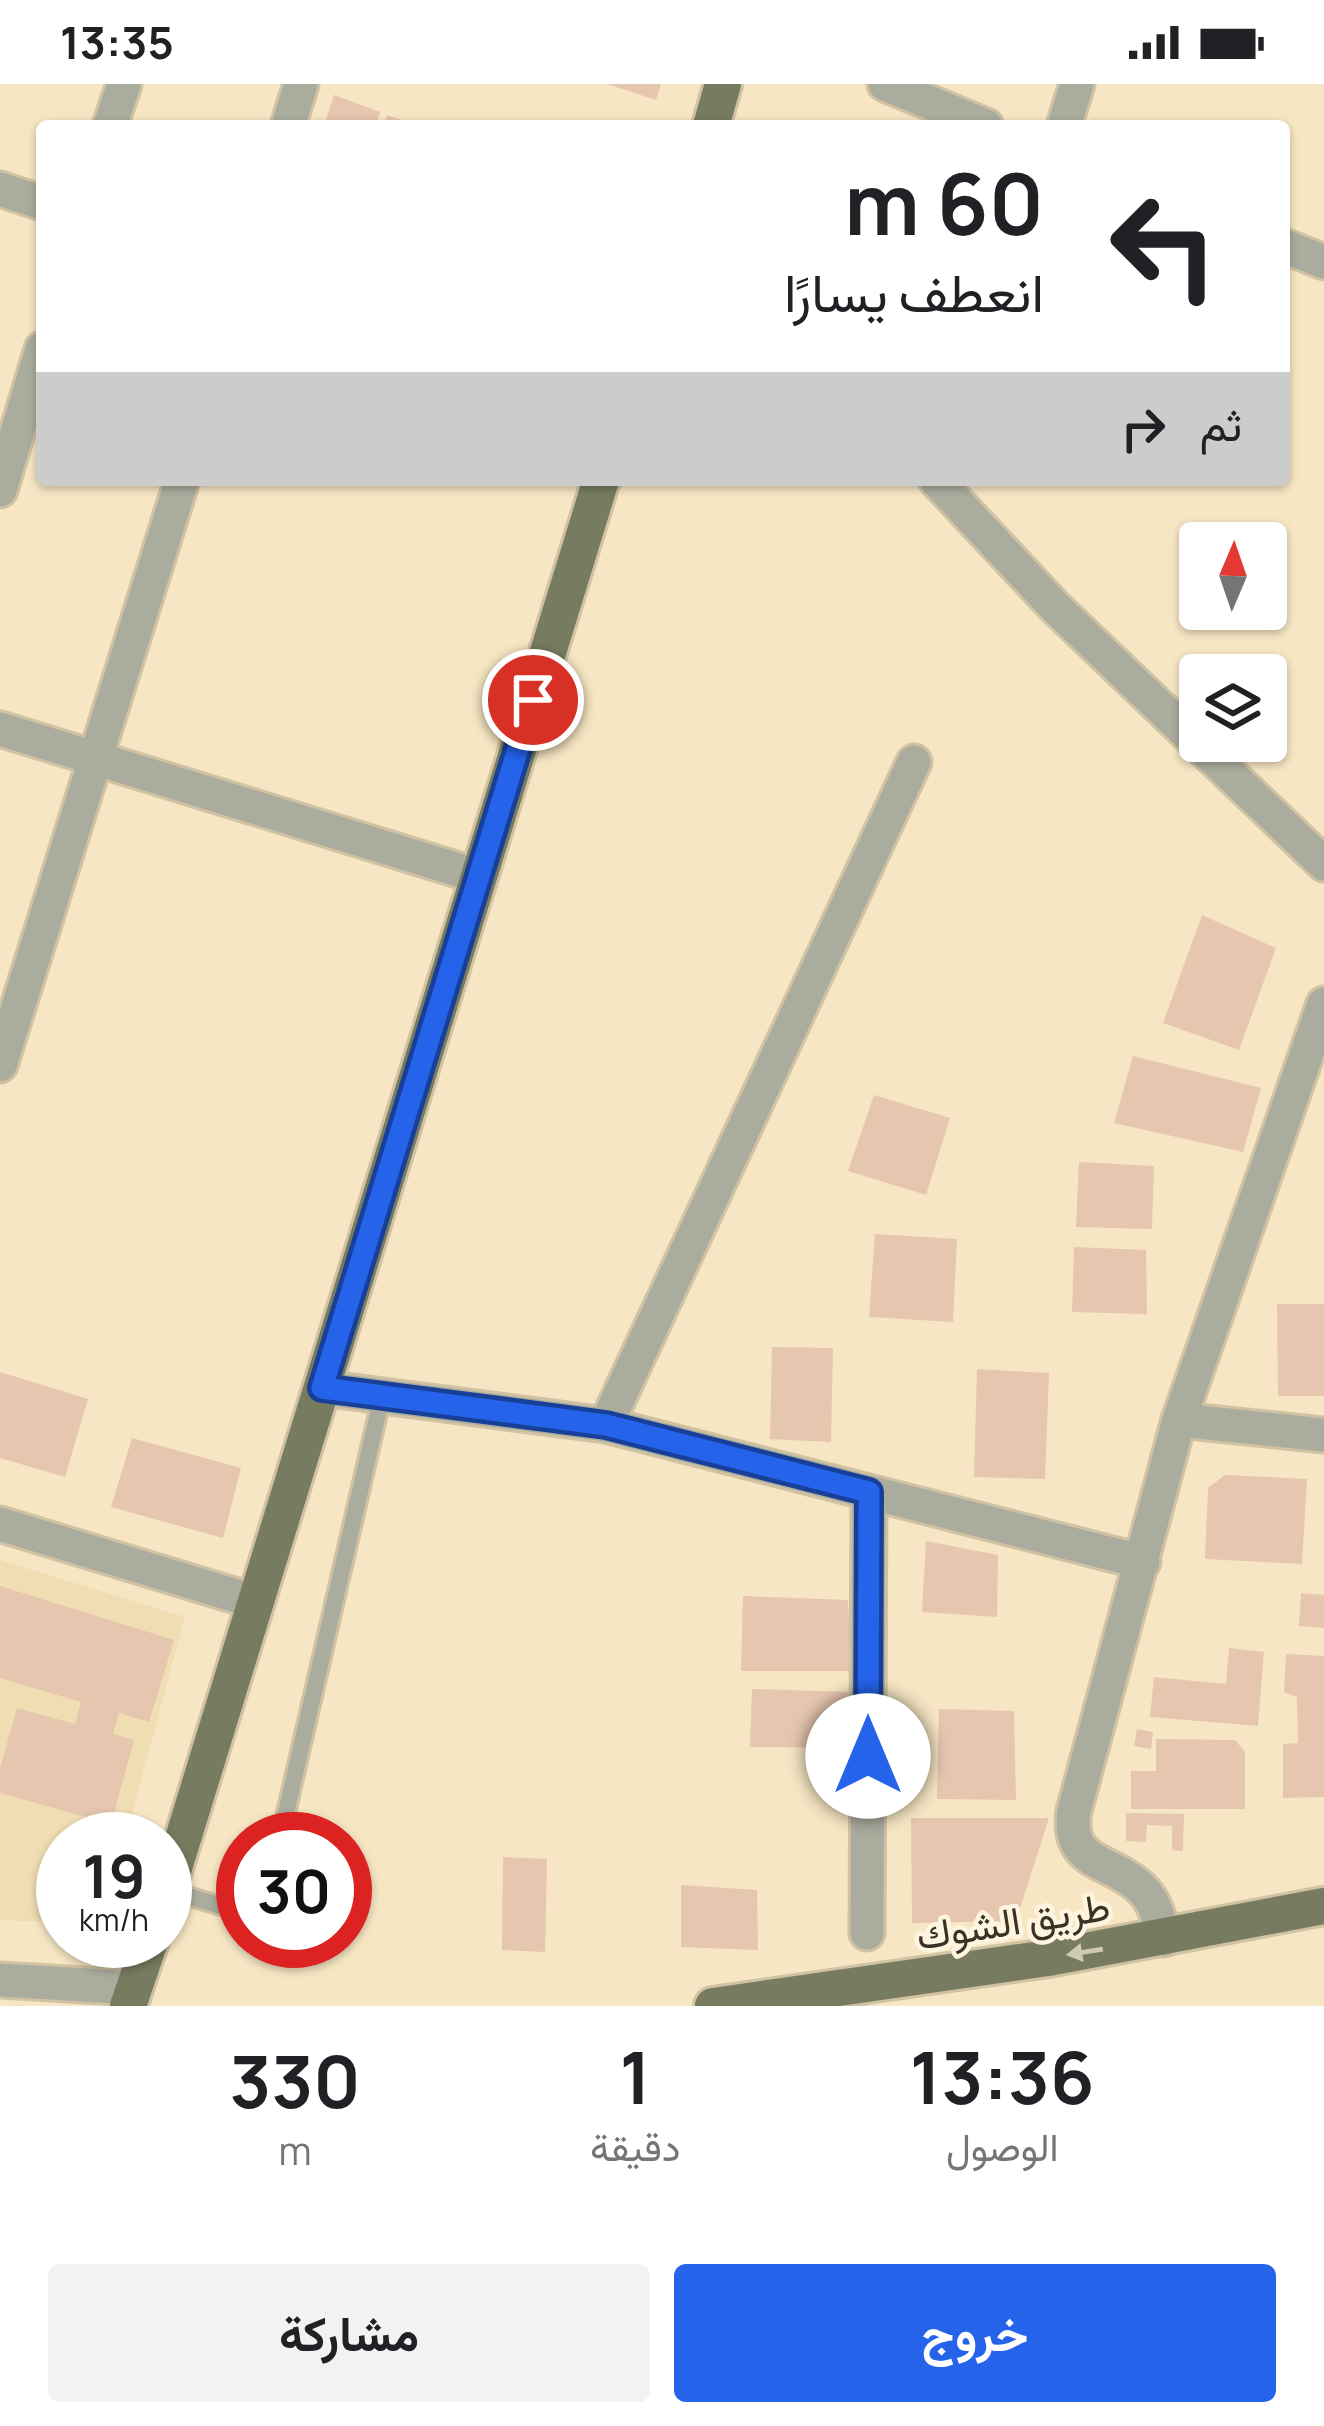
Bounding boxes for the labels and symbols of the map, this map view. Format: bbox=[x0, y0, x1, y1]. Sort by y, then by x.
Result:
north arrow bbox=[1179, 522, 1287, 630]
pin bbox=[482, 649, 584, 751]
position arrow bbox=[805, 1693, 931, 1819]
speed limit sign: 30 bbox=[216, 1812, 372, 1968]
street label: طريق الشوك bbox=[912, 1878, 1114, 1962]
one-way arrow bbox=[1066, 1943, 1104, 1962]

